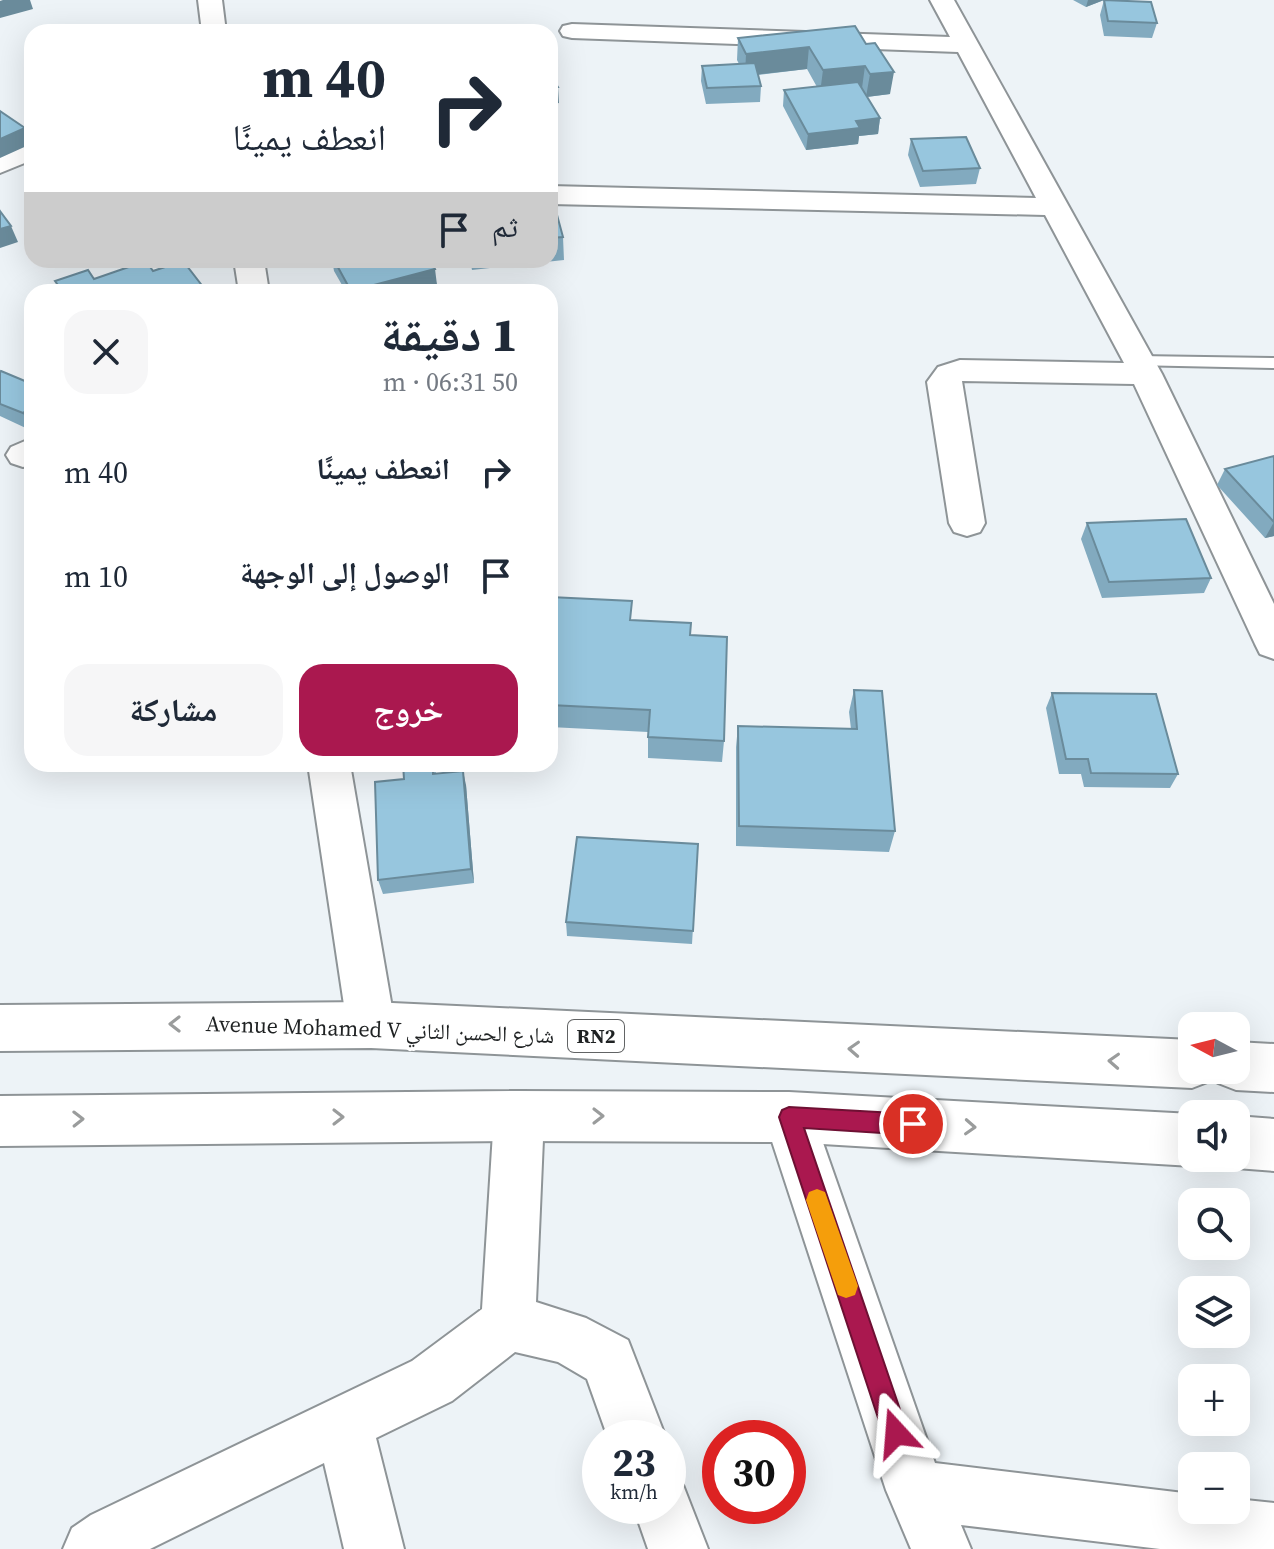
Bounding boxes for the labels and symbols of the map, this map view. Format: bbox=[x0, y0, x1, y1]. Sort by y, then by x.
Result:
street label: Avenue Mohamed V شارع الحسن الثاني bbox=[205, 1008, 555, 1053]
north arrow bbox=[1178, 1012, 1250, 1084]
one-way arrow bbox=[168, 1015, 181, 1033]
road number: RN2 bbox=[568, 1020, 624, 1052]
one-way arrow bbox=[847, 1040, 860, 1057]
one-way arrow bbox=[1107, 1052, 1120, 1069]
pin bbox=[879, 1090, 947, 1158]
one-way arrow bbox=[592, 1107, 605, 1125]
one-way arrow bbox=[332, 1108, 345, 1126]
one-way arrow bbox=[72, 1111, 85, 1128]
one-way arrow bbox=[964, 1119, 977, 1136]
position arrow bbox=[854, 1391, 938, 1475]
speed limit sign: 30 bbox=[702, 1420, 806, 1524]

